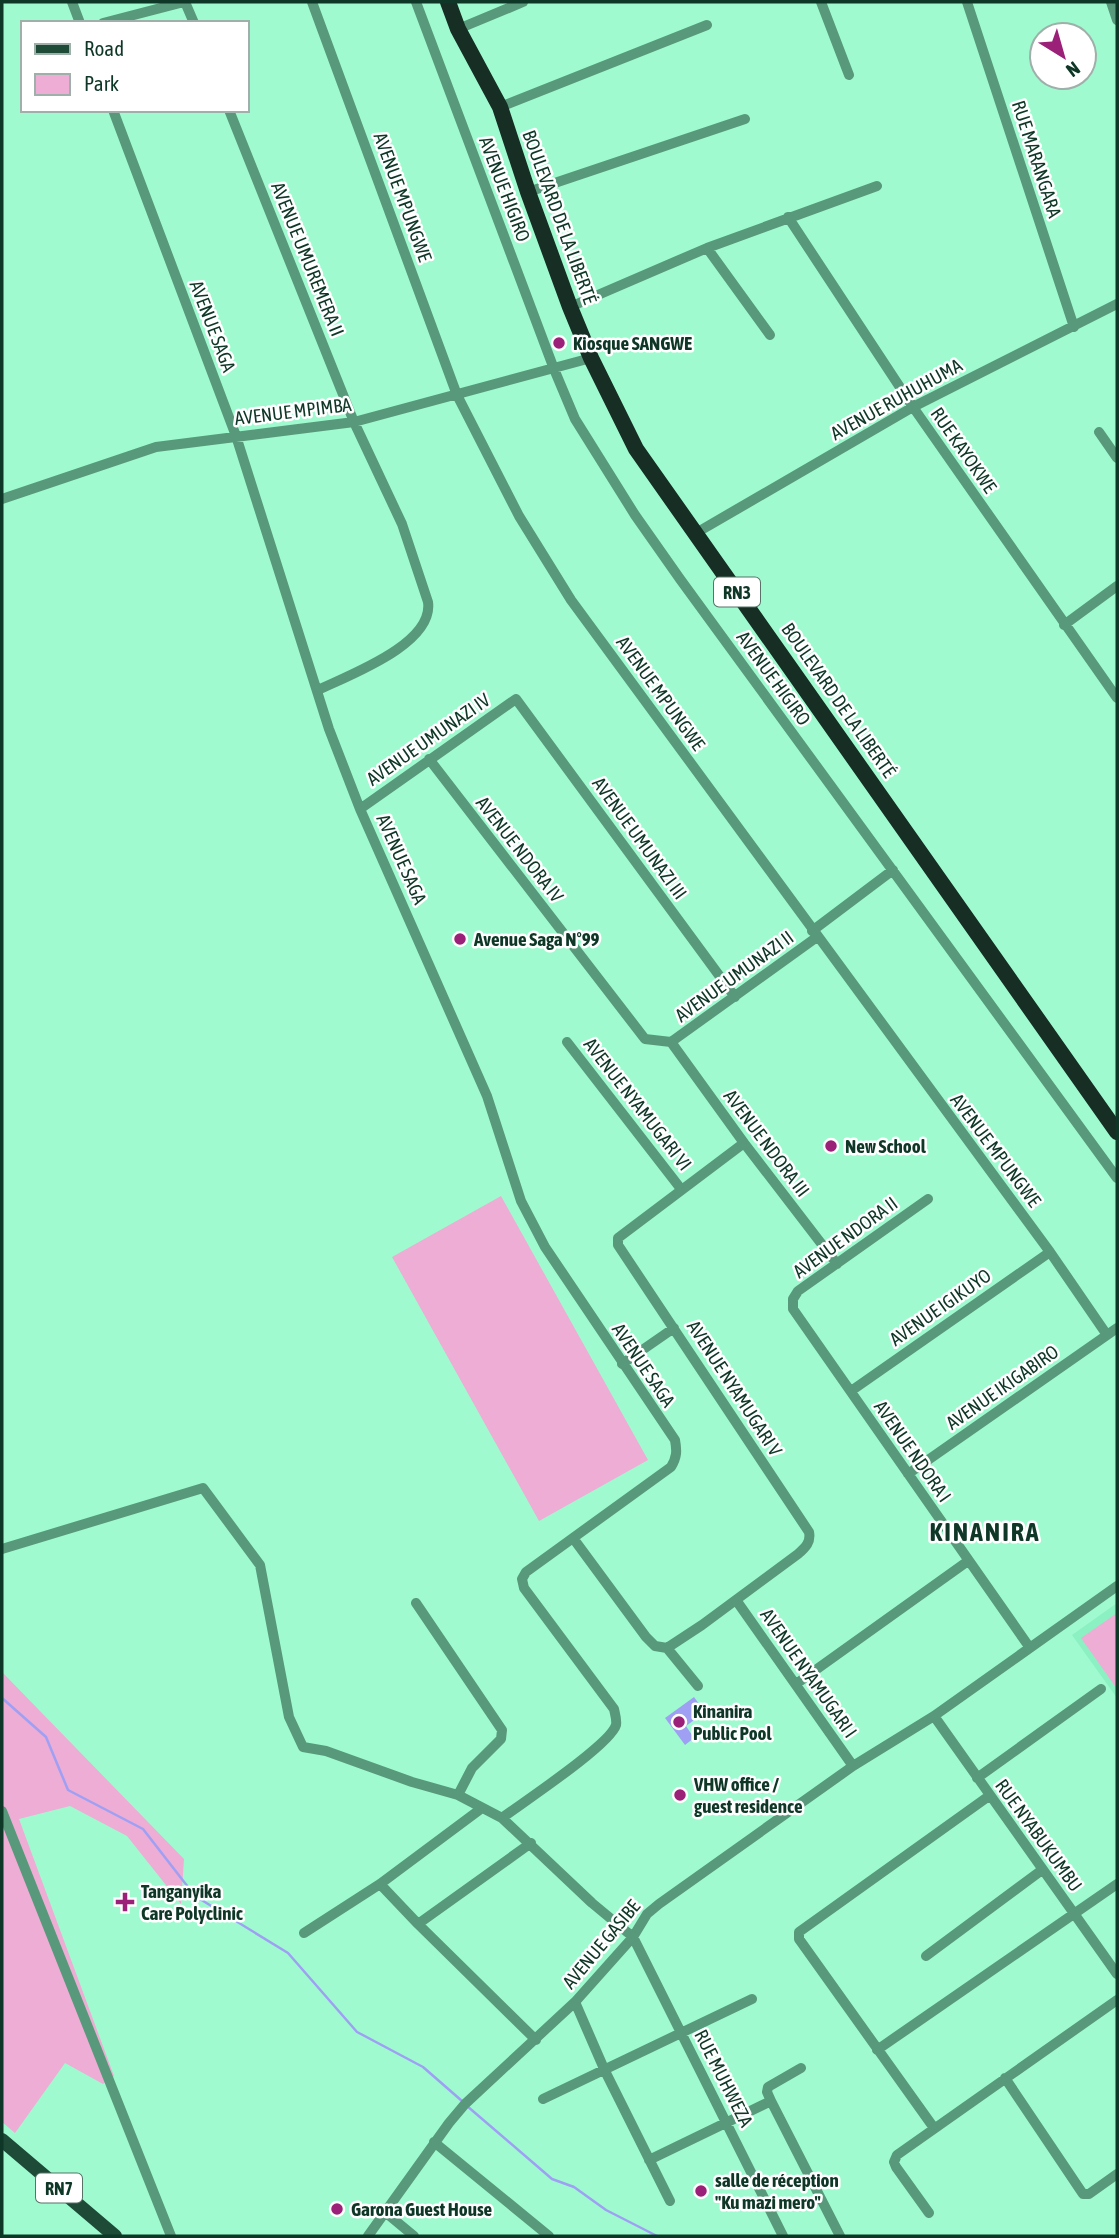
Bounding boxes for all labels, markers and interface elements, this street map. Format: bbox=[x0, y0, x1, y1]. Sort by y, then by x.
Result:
legend bbox=[21, 21, 248, 112]
north arrow bbox=[1028, 21, 1098, 91]
text: Road bbox=[84, 36, 124, 60]
text: N bbox=[1062, 57, 1084, 82]
text: Park bbox=[84, 71, 119, 95]
street label: RUE MARANGARA bbox=[1008, 98, 1066, 221]
street label: BOULEVARD DE LA LIBERTÉ bbox=[518, 127, 602, 307]
street label: AVENUE MPUNGWE bbox=[369, 129, 437, 265]
street label: AVENUE HIGIRO bbox=[475, 133, 535, 245]
street label: AVENUE UMUREMERA II bbox=[267, 179, 349, 339]
street label: AVENUE SAGA bbox=[186, 277, 241, 375]
place label: Kiosque SANGWE bbox=[573, 332, 692, 354]
marker: Kiosque SANGWE bbox=[551, 335, 567, 351]
street label: AVENUE RUHUHUMA bbox=[827, 353, 966, 444]
street label: AVENUE MPIMBA bbox=[233, 393, 353, 429]
street label: RUE KAYOKWE bbox=[927, 403, 1001, 497]
road number: RN3 bbox=[714, 578, 760, 606]
street label: BOULEVARD DE LA LIBERTÉ bbox=[777, 618, 901, 782]
street label: AVENUE HIGIRO bbox=[733, 627, 815, 729]
street label: AVENUE MPUNGWE bbox=[612, 632, 710, 754]
street label: AVENUE UMUNAZI IV bbox=[362, 688, 494, 790]
street label: AVENUE UMUNAZI III bbox=[588, 773, 692, 903]
street label: AVENUE NDORA IV bbox=[472, 792, 568, 907]
street label: AVENUE SAGA bbox=[372, 811, 432, 908]
street label: AVENUE UMUNAZI II bbox=[671, 926, 797, 1026]
place label: Avenue Saga N°99 bbox=[473, 928, 600, 950]
marker: Avenue Saga N°99 bbox=[452, 931, 468, 947]
street label: AVENUE NYAMUGARI VI bbox=[579, 1033, 697, 1175]
street label: AVENUE NDORA III bbox=[720, 1085, 814, 1201]
street label: AVENUE MPUNGWE bbox=[946, 1089, 1046, 1211]
place label: New School bbox=[845, 1135, 927, 1157]
marker: New School bbox=[823, 1138, 839, 1154]
street label: AVENUE NDORA II bbox=[789, 1192, 901, 1282]
street label: AVENUE IGIKUYO bbox=[885, 1264, 995, 1350]
street label: AVENUE NYAMUGARI V bbox=[683, 1316, 787, 1460]
street label: AVENUE SAGA bbox=[608, 1319, 680, 1412]
street label: AVENUE IKIGABIRO bbox=[942, 1340, 1062, 1434]
street label: AVENUE NDORA I bbox=[870, 1396, 956, 1506]
district label: KINANIRA bbox=[929, 1517, 1041, 1547]
street label: AVENUE NYAMUGARI I bbox=[756, 1604, 862, 1742]
place label: Kinanira Public Pool bbox=[693, 1700, 773, 1744]
marker: Kinanira Public Pool bbox=[671, 1714, 687, 1730]
place label: VHW office / guest residence bbox=[693, 1773, 803, 1817]
street label: RUE NYABUKUMBU bbox=[991, 1775, 1087, 1895]
marker: VHW office / guest residence bbox=[672, 1787, 688, 1803]
place label: Tanganyika Care Polyclinic bbox=[141, 1880, 243, 1924]
marker: Tanganyika Care Polyclinic bbox=[115, 1892, 135, 1912]
street label: AVENUE GASIBE bbox=[558, 1895, 644, 1993]
street label: RUE MUHWEZA bbox=[690, 2026, 758, 2131]
place label: salle de réception "Ku mazi mero" bbox=[715, 2169, 839, 2213]
road number: RN7 bbox=[36, 2174, 82, 2202]
marker: salle de réception "Ku mazi mero" bbox=[693, 2183, 709, 2199]
place label: Garona Guest House bbox=[351, 2198, 493, 2220]
marker: Garona Guest House bbox=[329, 2201, 345, 2217]

